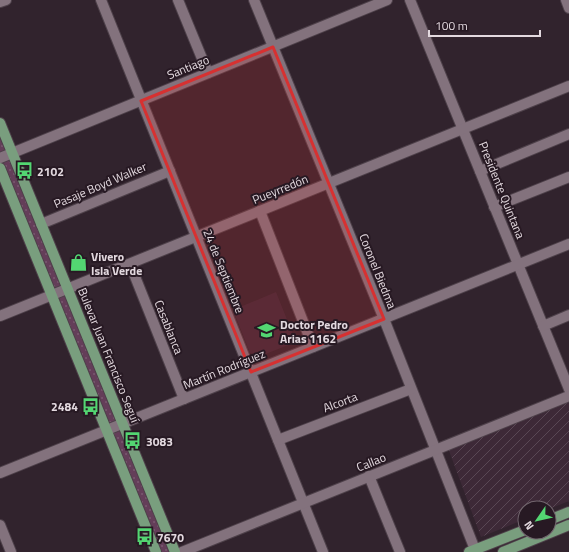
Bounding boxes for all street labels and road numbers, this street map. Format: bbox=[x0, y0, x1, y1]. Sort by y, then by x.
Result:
street label: Santiago bbox=[164, 50, 212, 84]
street label: Presidente Quintana bbox=[474, 139, 530, 241]
street label: Pasaje Boyd Walker bbox=[51, 157, 149, 213]
street label: Pueyrredón bbox=[249, 169, 311, 209]
street label: 24 de Septiembre bbox=[198, 226, 250, 316]
street label: Coronel Biedma bbox=[354, 231, 402, 311]
street label: Bulevar Juan Francisco Seguí bbox=[73, 285, 145, 427]
street label: Casablanca bbox=[150, 297, 188, 357]
street label: Martín Rodríguez bbox=[180, 344, 268, 394]
street label: Alcorta bbox=[320, 387, 360, 417]
street label: Callao bbox=[353, 447, 389, 477]

